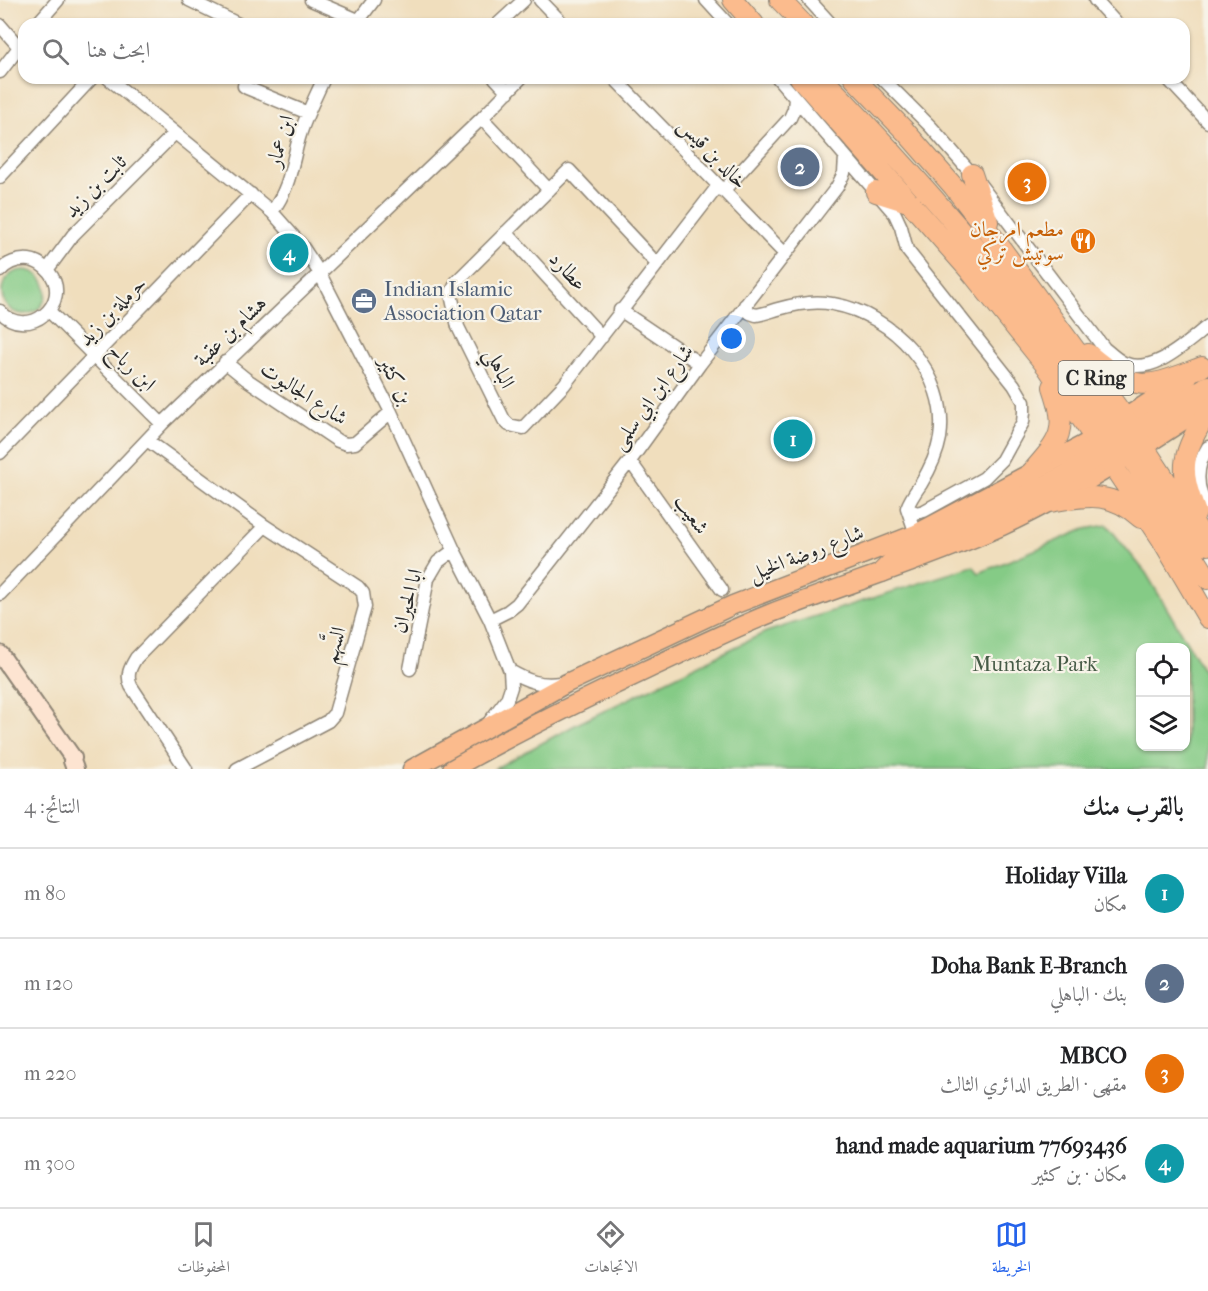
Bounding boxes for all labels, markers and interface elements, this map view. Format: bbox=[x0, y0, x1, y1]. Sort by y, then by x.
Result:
search box bbox=[18, 18, 1190, 84]
icon: search bbox=[39, 35, 72, 68]
text: ابحث هنا bbox=[87, 37, 150, 63]
street label: ابن عمار bbox=[261, 112, 299, 172]
street label: خالد بن قيس bbox=[672, 113, 753, 195]
pin: 2 bbox=[780, 144, 820, 190]
street label: ثابت بن زيد bbox=[59, 149, 133, 223]
pin: 3 bbox=[1008, 160, 1046, 204]
place label: مطعم امرجان سوتيش تركي bbox=[970, 217, 1064, 270]
restaurant icon: مطعم امرجان سوتيش تركي bbox=[1068, 226, 1098, 256]
pin: 4 bbox=[270, 230, 308, 276]
street label: عطارد bbox=[544, 247, 592, 295]
street label: حرملة بن زيد bbox=[73, 271, 152, 352]
place label: Indian Islamic Association Qatar bbox=[383, 277, 542, 325]
office icon: Indian Islamic Association Qatar bbox=[349, 286, 379, 316]
street label: هشام بن عقبة bbox=[189, 291, 275, 376]
your location bbox=[717, 324, 746, 353]
street label: ابن رباح bbox=[98, 338, 161, 401]
street label: شارع ابن ابي سلمى bbox=[606, 340, 703, 458]
street label: الباهلي bbox=[473, 344, 520, 395]
street label: بن كثير bbox=[373, 350, 418, 408]
street label: شارع الجالبوت bbox=[253, 356, 352, 435]
road number: C Ring bbox=[1058, 361, 1134, 395]
pin: 1 bbox=[774, 416, 812, 462]
street label: شعيب bbox=[668, 489, 714, 540]
street label: شارع روضة الخيل bbox=[745, 520, 869, 592]
street label: ابا الحيران bbox=[387, 566, 428, 636]
street label: السَّهم bbox=[312, 622, 358, 668]
map controls bbox=[1136, 643, 1190, 751]
button: locate bbox=[1136, 643, 1190, 697]
park label: Muntaza Park bbox=[972, 652, 1098, 676]
button: layers bbox=[1136, 697, 1190, 751]
text: بالقرب منك bbox=[1082, 791, 1184, 822]
text: النتائج: 4 bbox=[24, 795, 80, 818]
text: Holiday Villa bbox=[1005, 863, 1127, 889]
text: 80 m bbox=[24, 882, 66, 905]
text: 1 bbox=[1161, 882, 1168, 905]
text: مكان bbox=[1093, 893, 1127, 916]
text: Doha Bank E-Branch bbox=[931, 953, 1127, 979]
text: 120 m bbox=[24, 972, 73, 995]
text: 2 bbox=[1159, 972, 1170, 995]
text: بنك · الباهلي bbox=[1050, 983, 1127, 1006]
text: MBCO bbox=[1060, 1043, 1127, 1069]
text: 220 m bbox=[24, 1062, 77, 1085]
text: 3 bbox=[1160, 1062, 1169, 1085]
text: مقهى · الطريق الدائري الثالث bbox=[940, 1073, 1127, 1096]
text: hand made aquarium 77693436 bbox=[836, 1133, 1127, 1159]
text: 300 m bbox=[24, 1152, 75, 1175]
text: 4 bbox=[1159, 1152, 1170, 1175]
text: مكان · بن كثير bbox=[1033, 1163, 1127, 1186]
tab: المحفوظات bbox=[177, 1218, 230, 1282]
tab: الاتجاهات bbox=[584, 1218, 638, 1282]
tab: الخريطة bbox=[992, 1218, 1031, 1282]

